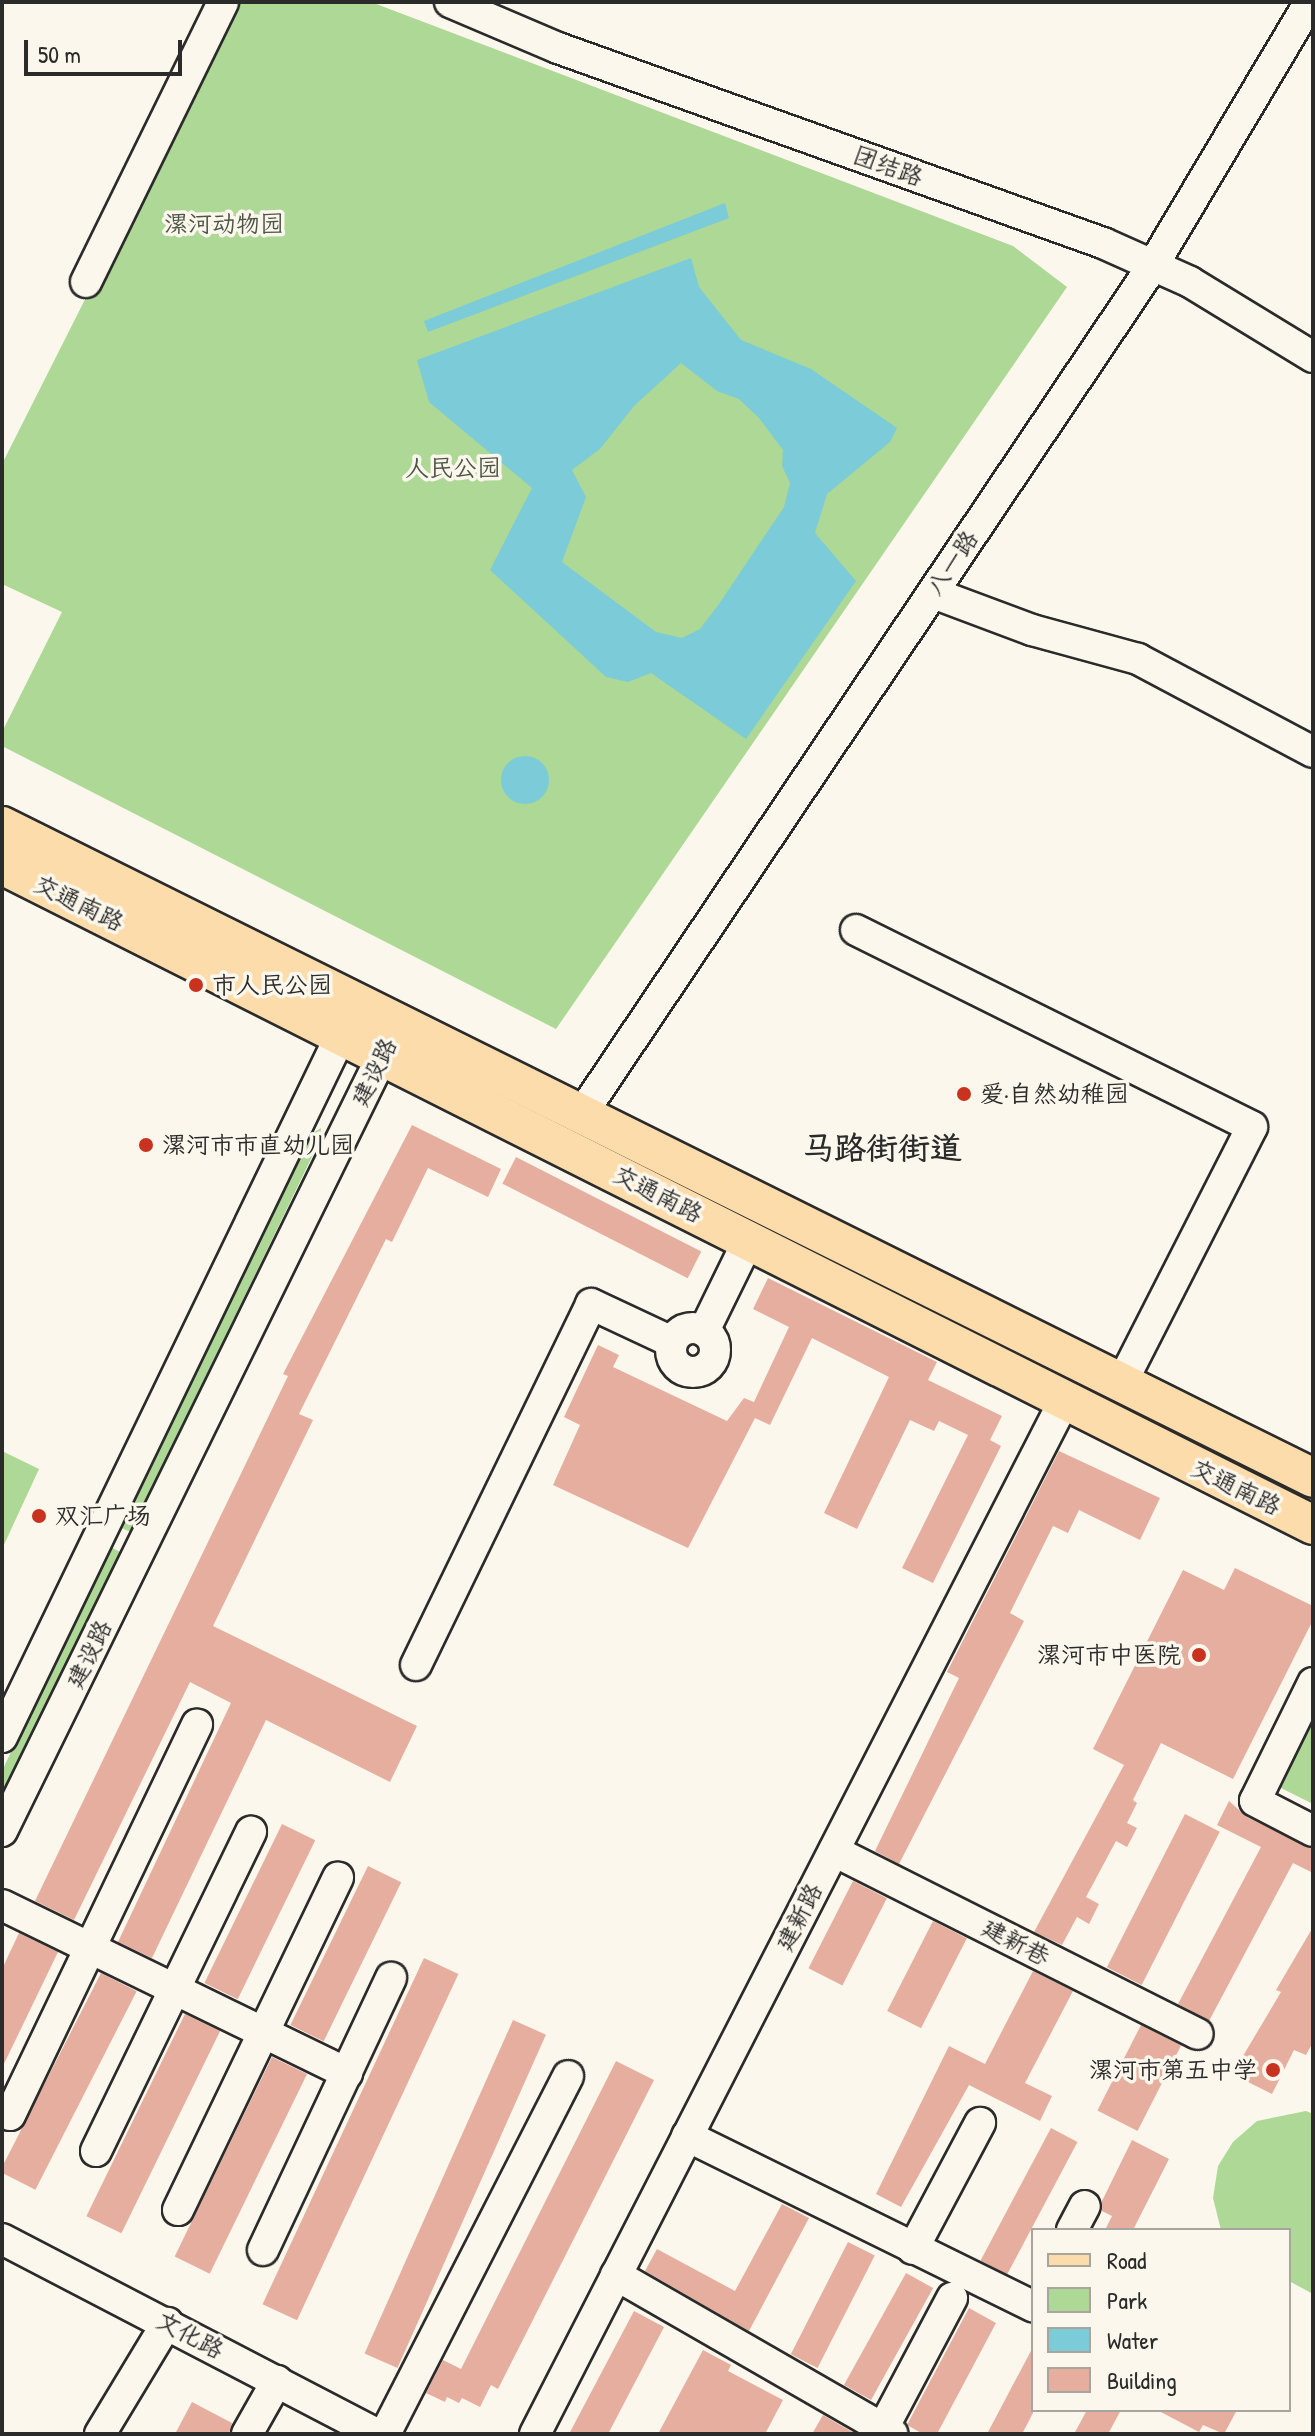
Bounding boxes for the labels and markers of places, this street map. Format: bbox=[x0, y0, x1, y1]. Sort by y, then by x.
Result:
place label: 市人民公园 bbox=[212, 971, 332, 999]
marker: 市人民公园 bbox=[187, 976, 205, 994]
place label: 爱·自然幼稚园 bbox=[980, 1080, 1129, 1108]
marker: 爱·自然幼稚园 bbox=[955, 1085, 973, 1103]
place label: 漯河市市直幼儿园 bbox=[162, 1131, 354, 1159]
marker: 漯河市市直幼儿园 bbox=[137, 1136, 155, 1154]
place label: 双汇广场 bbox=[55, 1502, 151, 1530]
marker: 双汇广场 bbox=[30, 1507, 48, 1525]
place label: 漯河市中医院 bbox=[1037, 1641, 1181, 1669]
marker: 漯河市中医院 bbox=[1188, 1644, 1210, 1666]
place label: 漯河市第五中学 bbox=[1089, 2056, 1257, 2084]
marker: 漯河市第五中学 bbox=[1264, 2061, 1282, 2079]

